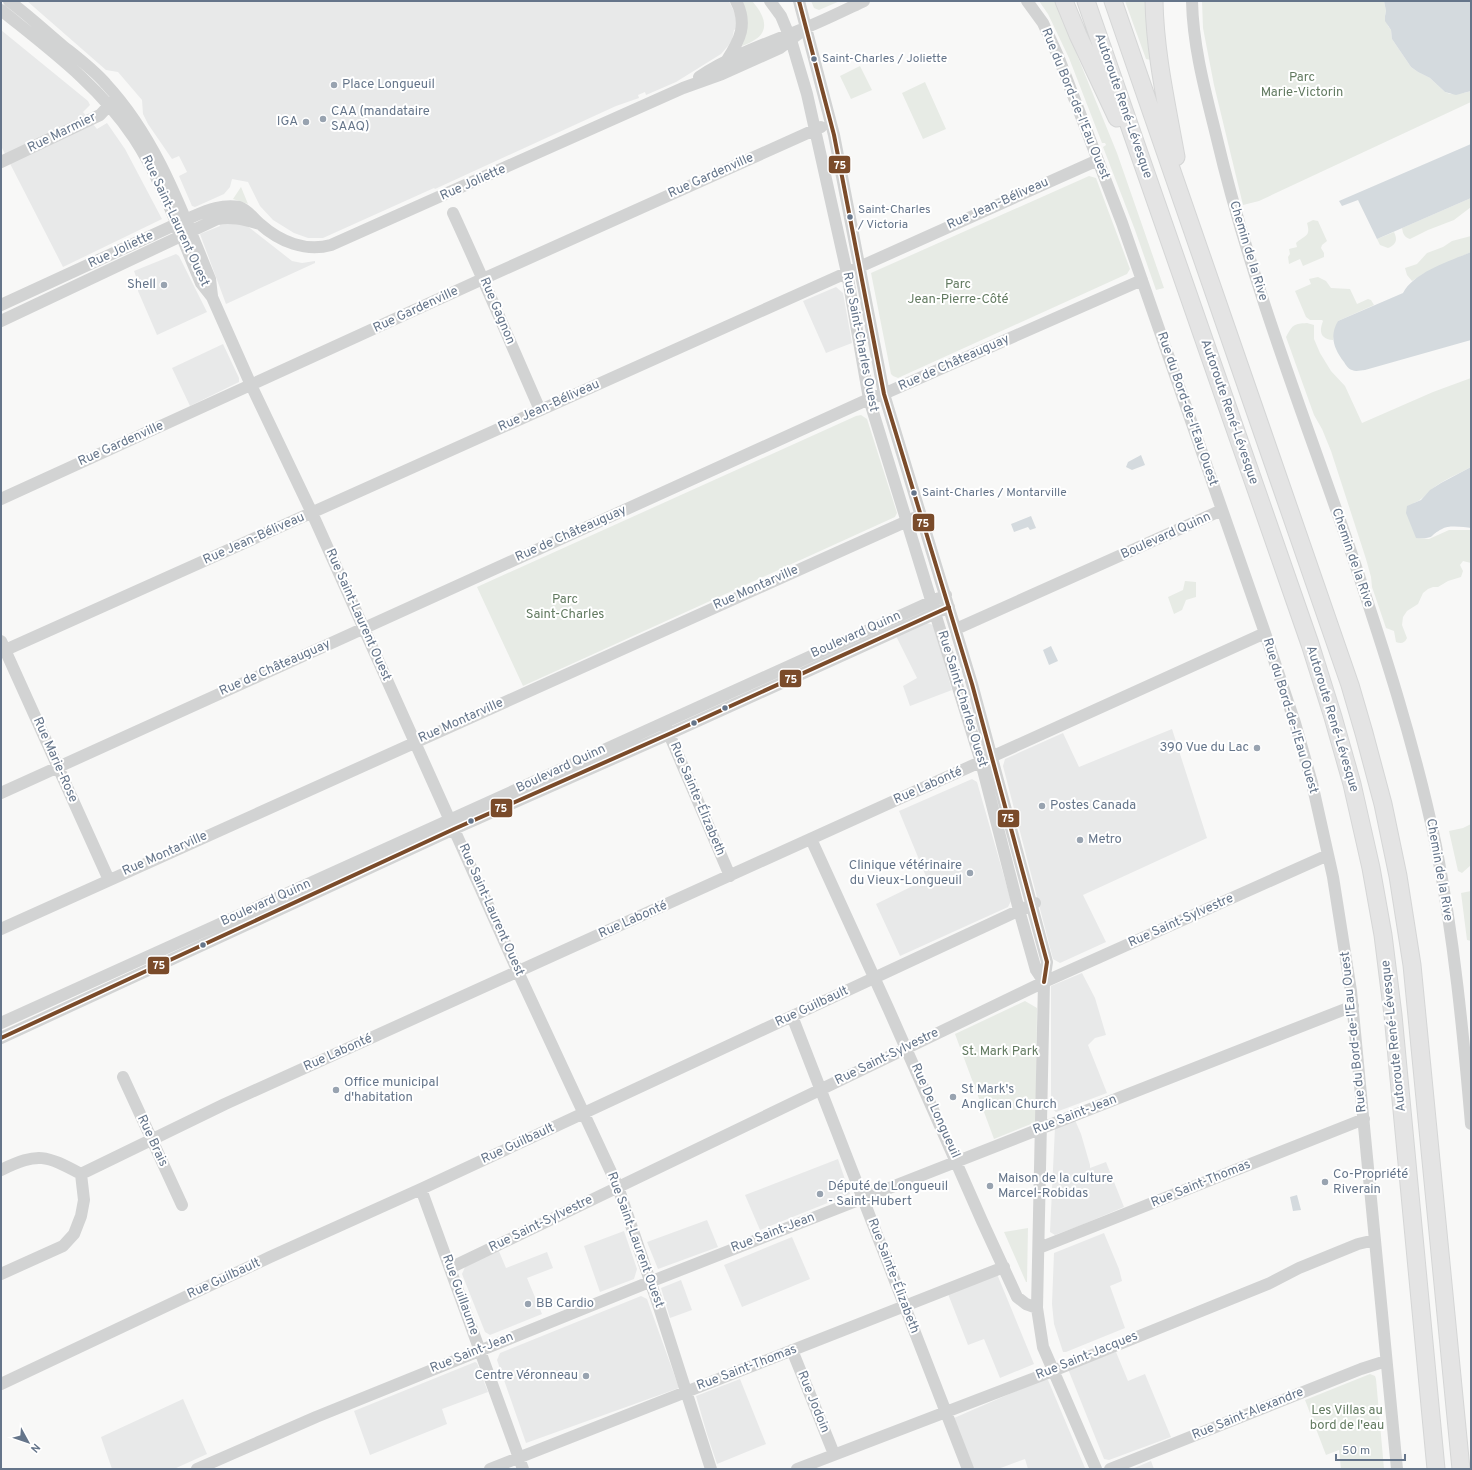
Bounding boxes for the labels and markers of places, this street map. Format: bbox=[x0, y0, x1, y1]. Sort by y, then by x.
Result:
place label: Saint-Charles / Joliette bbox=[822, 51, 947, 67]
marker: Saint-Charles / Joliette bbox=[809, 54, 819, 64]
place label: Place Longueuil bbox=[342, 77, 435, 93]
marker: Place Longueuil bbox=[329, 80, 339, 90]
place label: CAA (mandataire SAAQ) bbox=[331, 104, 430, 135]
place label: IGA bbox=[277, 114, 298, 130]
marker: CAA (mandataire SAAQ) bbox=[318, 114, 328, 124]
marker: IGA bbox=[301, 117, 311, 127]
place label: Saint-Charles / Victoria bbox=[857, 202, 931, 233]
marker: Saint-Charles / Victoria bbox=[845, 212, 855, 222]
place label: Shell bbox=[127, 277, 156, 293]
marker: Shell bbox=[159, 280, 169, 290]
place label: Saint-Charles / Montarville bbox=[922, 485, 1067, 501]
marker: Saint-Charles / Montarville bbox=[909, 488, 919, 498]
unlabelled marker bbox=[720, 703, 730, 713]
unlabelled marker bbox=[689, 718, 699, 728]
place label: 390 Vue du Lac bbox=[1159, 740, 1249, 756]
marker: 390 Vue du Lac bbox=[1252, 743, 1262, 753]
place label: Postes Canada bbox=[1050, 798, 1136, 814]
marker: Postes Canada bbox=[1037, 801, 1047, 811]
unlabelled marker bbox=[466, 816, 476, 826]
place label: Metro bbox=[1088, 832, 1122, 848]
marker: Metro bbox=[1075, 835, 1085, 845]
place label: Clinique vétérinaire du Vieux-Longueuil bbox=[849, 858, 962, 889]
marker: Clinique vétérinaire du Vieux-Longueuil bbox=[965, 868, 975, 878]
unlabelled marker bbox=[198, 940, 208, 950]
place label: Office municipal d'habitation bbox=[344, 1075, 439, 1106]
place label: St Mark's Anglican Church bbox=[961, 1082, 1057, 1113]
marker: Office municipal d'habitation bbox=[331, 1085, 341, 1095]
marker: St Mark's Anglican Church bbox=[948, 1092, 958, 1102]
place label: Co-Propriété Riverain bbox=[1333, 1167, 1408, 1198]
place label: Maison de la culture Marcel-Robidas bbox=[998, 1171, 1113, 1202]
marker: Co-Propriété Riverain bbox=[1320, 1177, 1330, 1187]
place label: Député de Longueuil - Saint-Hubert bbox=[828, 1179, 948, 1210]
marker: Maison de la culture Marcel-Robidas bbox=[985, 1181, 995, 1191]
marker: Député de Longueuil - Saint-Hubert bbox=[815, 1189, 825, 1199]
place label: BB Cardio bbox=[536, 1296, 594, 1312]
marker: BB Cardio bbox=[523, 1299, 533, 1309]
place label: Centre Véronneau bbox=[474, 1368, 578, 1384]
marker: Centre Véronneau bbox=[581, 1371, 591, 1381]

